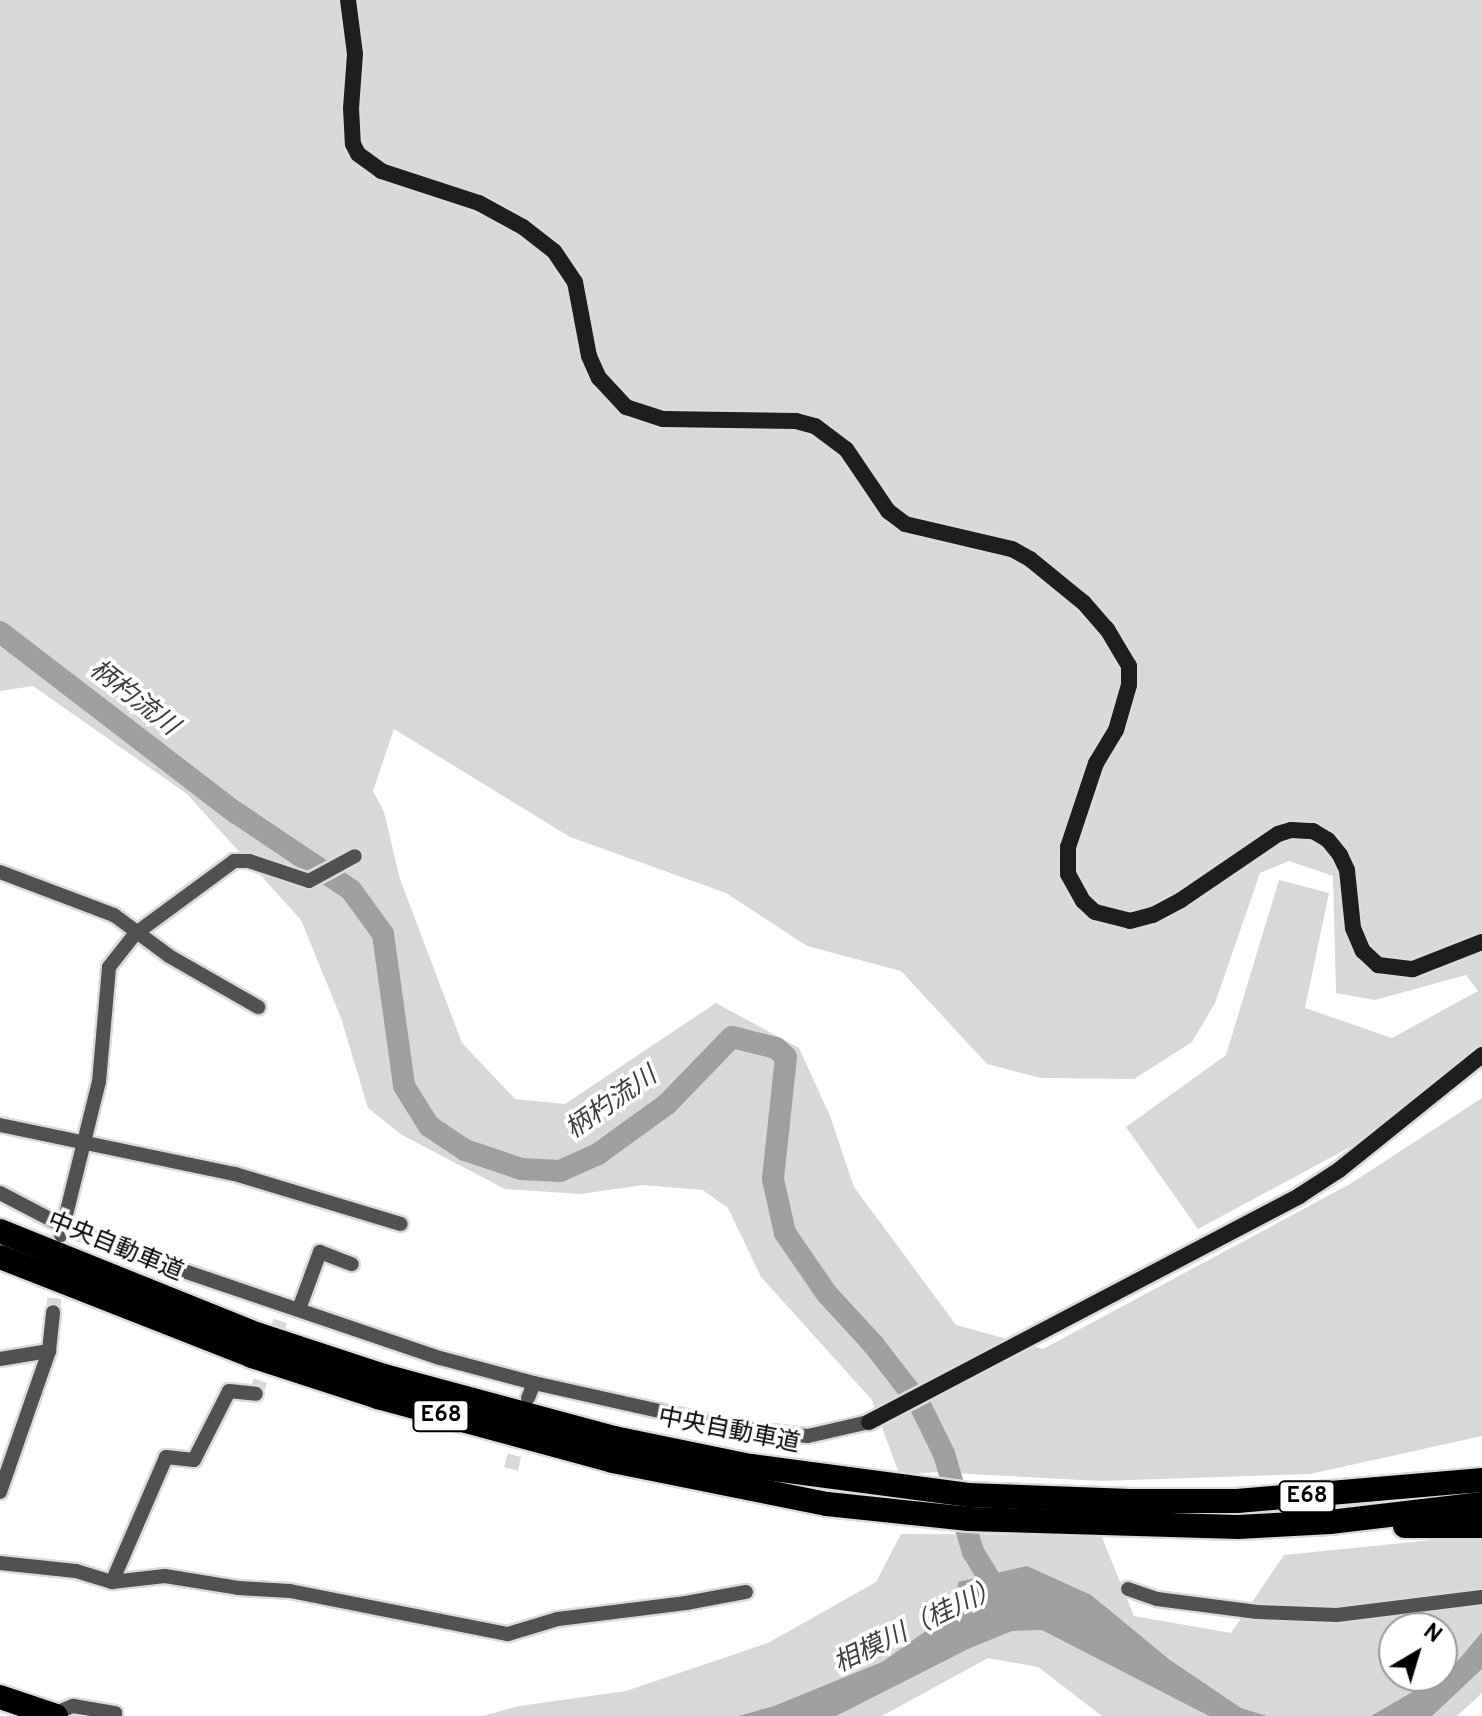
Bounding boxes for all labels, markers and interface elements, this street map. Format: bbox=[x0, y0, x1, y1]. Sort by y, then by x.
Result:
water label: 柄杓流川 bbox=[82, 655, 184, 743]
water label: 柄杓流川 bbox=[560, 1061, 664, 1147]
street label: 中央自動車道 bbox=[43, 1208, 187, 1288]
road number: E68 bbox=[411, 1398, 471, 1434]
street label: 中央自動車道 bbox=[656, 1404, 802, 1460]
road number: E68 bbox=[1277, 1479, 1337, 1515]
water label: 相模川（桂川） bbox=[829, 1573, 1007, 1681]
north arrow bbox=[1378, 1612, 1458, 1692]
text: N bbox=[1417, 1619, 1446, 1650]

